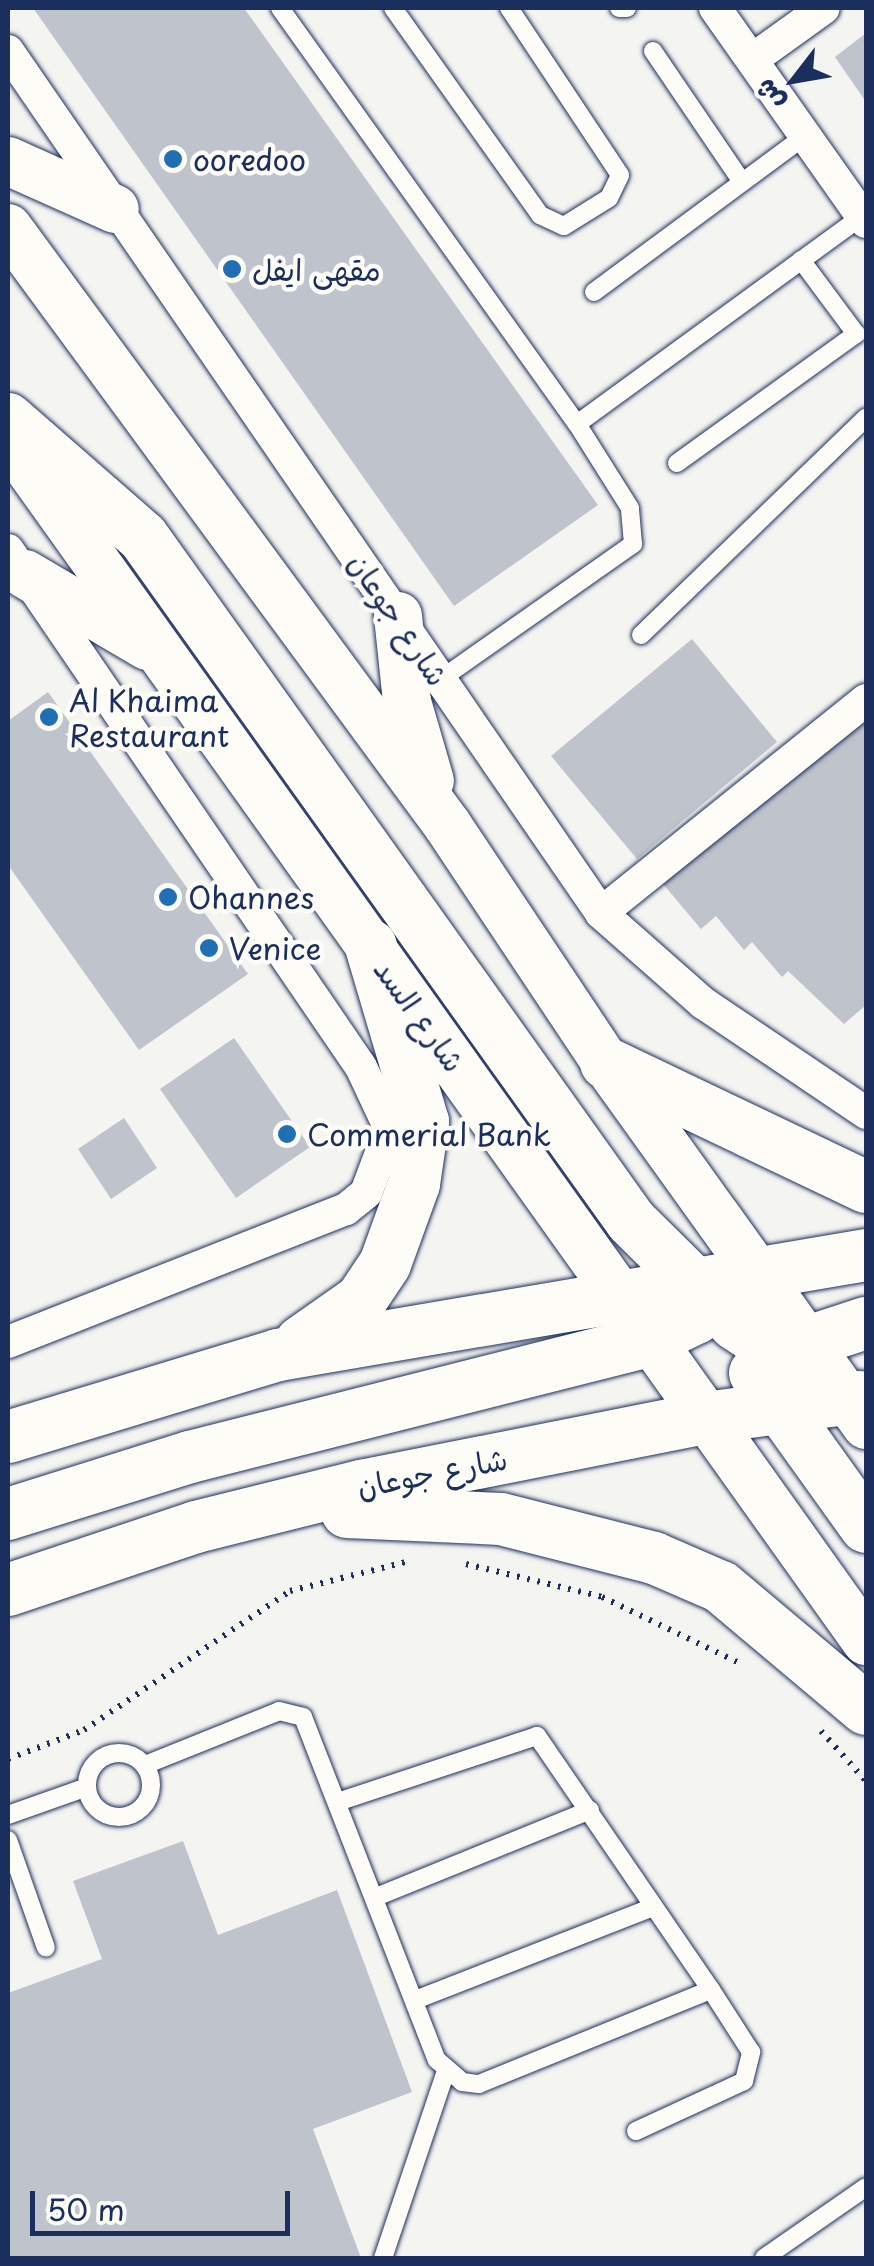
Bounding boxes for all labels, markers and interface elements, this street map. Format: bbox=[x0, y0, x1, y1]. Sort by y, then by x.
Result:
north arrow bbox=[744, 30, 844, 130]
text: ش bbox=[741, 71, 794, 120]
place label: ooredoo bbox=[193, 141, 306, 177]
marker: ooredoo bbox=[162, 148, 184, 170]
place label: مقهى ايفل bbox=[252, 251, 381, 287]
marker: مقهى ايفل bbox=[221, 258, 243, 280]
street label: شارع جوعان bbox=[342, 546, 456, 692]
place label: Al Khaima Restaurant bbox=[69, 682, 229, 752]
marker: Al Khaima Restaurant bbox=[38, 706, 60, 728]
place label: Ohannes bbox=[188, 879, 314, 915]
marker: Ohannes bbox=[157, 886, 179, 908]
place label: Venice bbox=[229, 930, 321, 966]
marker: Venice bbox=[198, 937, 220, 959]
street label: شارع السد bbox=[367, 952, 473, 1078]
place label: Commerial Bank bbox=[307, 1116, 551, 1152]
marker: Commerial Bank bbox=[276, 1123, 298, 1145]
street label: شارع جوعان bbox=[354, 1440, 510, 1504]
scale bar bbox=[35, 2171, 295, 2233]
text: 50 m bbox=[47, 2186, 125, 2231]

